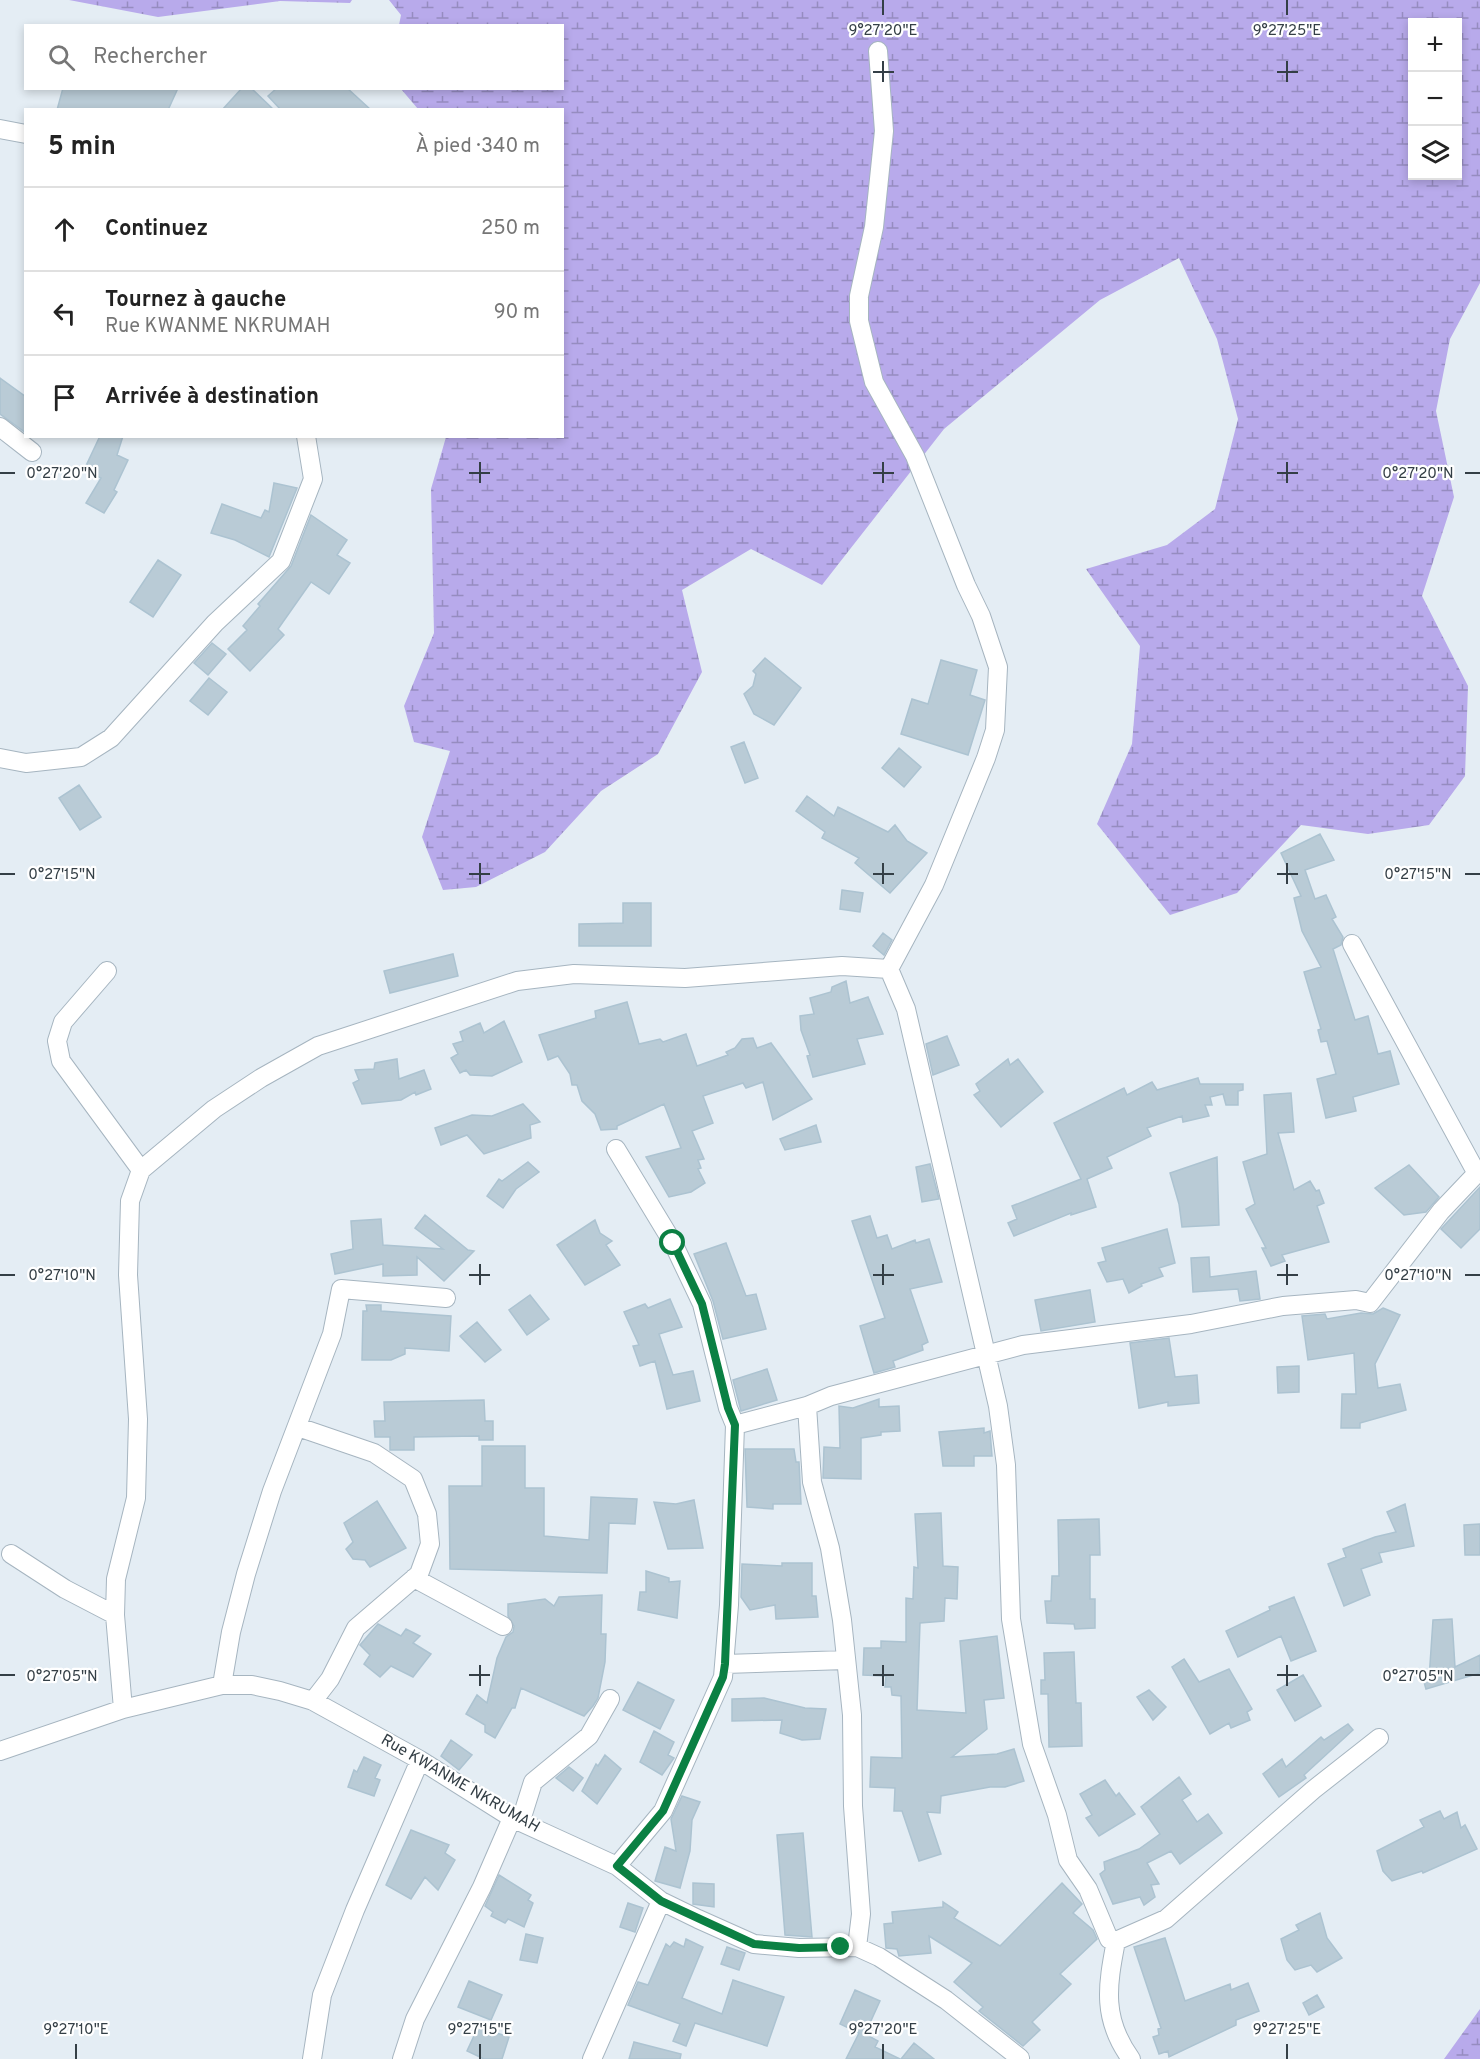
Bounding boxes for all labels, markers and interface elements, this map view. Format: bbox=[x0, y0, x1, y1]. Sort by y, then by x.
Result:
map controls bbox=[1408, 18, 1462, 180]
button: + bbox=[1408, 18, 1462, 72]
text: 9°27'20"E bbox=[849, 22, 918, 41]
text: 9°27'25"E bbox=[1253, 22, 1321, 41]
search box bbox=[24, 24, 564, 90]
icon: search bbox=[45, 41, 78, 74]
text: Rechercher bbox=[93, 44, 207, 71]
button: − bbox=[1408, 72, 1462, 126]
button: layers bbox=[1408, 126, 1462, 180]
text: 5 min bbox=[48, 131, 116, 164]
text: À pied · 340 m bbox=[415, 134, 540, 160]
icon: ahead bbox=[48, 213, 81, 246]
text: Continuez bbox=[105, 216, 208, 243]
text: 250 m bbox=[481, 216, 540, 242]
text: Tournez à gauche bbox=[105, 287, 286, 314]
icon: left bbox=[48, 297, 81, 330]
text: 90 m bbox=[494, 300, 540, 326]
text: Rue KWANME NKRUMAH bbox=[105, 314, 330, 340]
icon: arrive bbox=[48, 381, 81, 414]
text: Arrivée à destination bbox=[105, 384, 319, 411]
text: 0°27'20"N bbox=[26, 465, 98, 484]
text: 0°27'20"N bbox=[1382, 465, 1454, 484]
text: 0°27'15"N bbox=[28, 866, 96, 885]
text: 0°27'15"N bbox=[1384, 866, 1452, 885]
route start bbox=[659, 1229, 685, 1255]
text: 0°27'10"N bbox=[28, 1267, 96, 1286]
text: 0°27'10"N bbox=[1384, 1267, 1452, 1286]
text: 0°27'05"N bbox=[26, 1668, 98, 1687]
text: 0°27'05"N bbox=[1382, 1668, 1454, 1687]
street label: Rue KWANME NKRUMAH bbox=[377, 1730, 543, 1838]
route end bbox=[827, 1933, 853, 1959]
text: 9°27'10"E bbox=[43, 2021, 109, 2040]
text: 9°27'15"E bbox=[447, 2021, 513, 2040]
text: 9°27'20"E bbox=[849, 2021, 918, 2040]
text: 9°27'25"E bbox=[1253, 2021, 1321, 2040]

